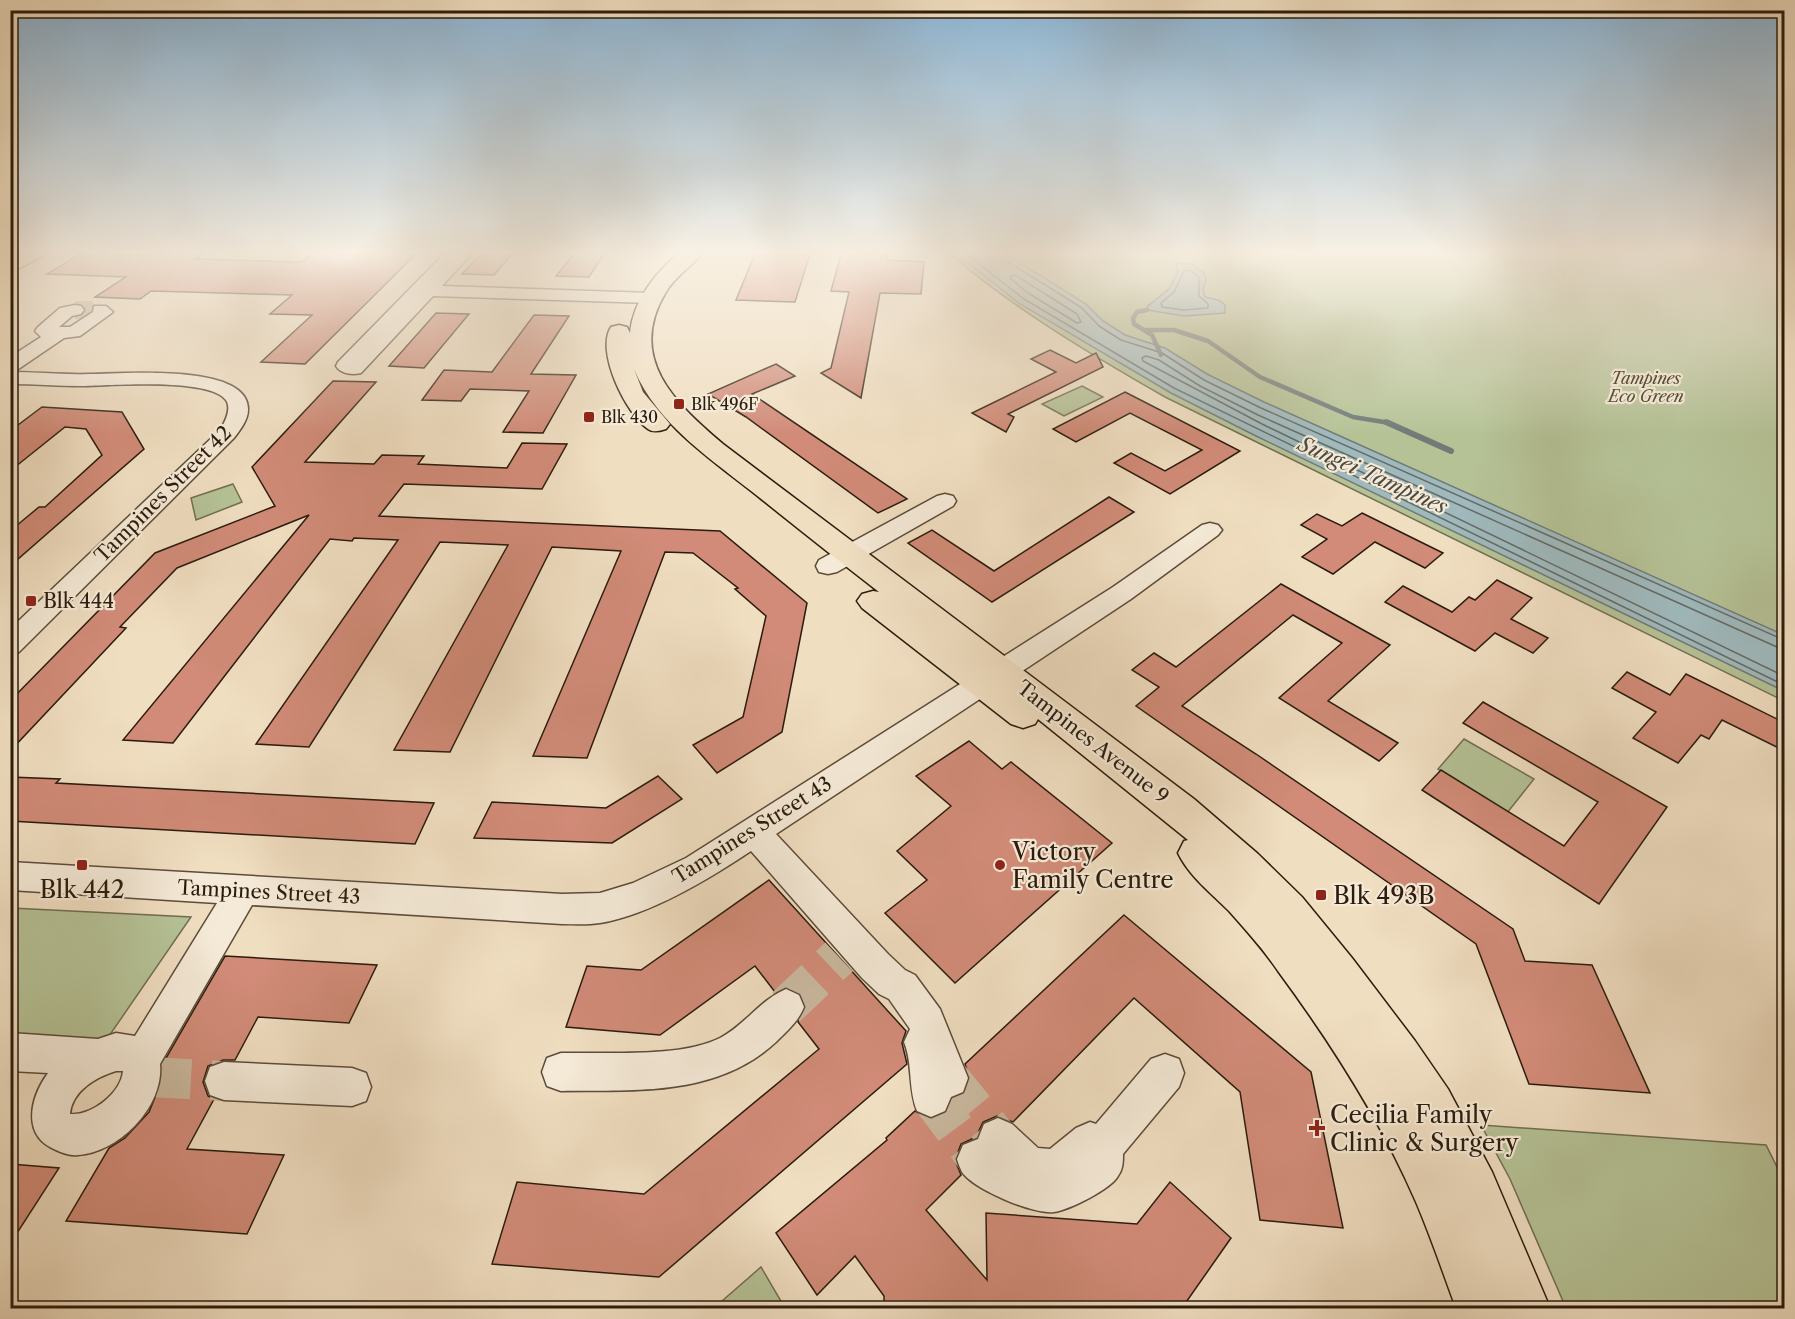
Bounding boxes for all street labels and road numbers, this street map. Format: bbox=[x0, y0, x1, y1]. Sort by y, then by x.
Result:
street label: Tampines Street 42 bbox=[90, 421, 236, 567]
street label: Tampines Avenue 9 bbox=[1012, 675, 1174, 809]
street label: Tampines Street 43 bbox=[668, 771, 836, 889]
street label: Tampines Street 43 bbox=[177, 875, 361, 909]

